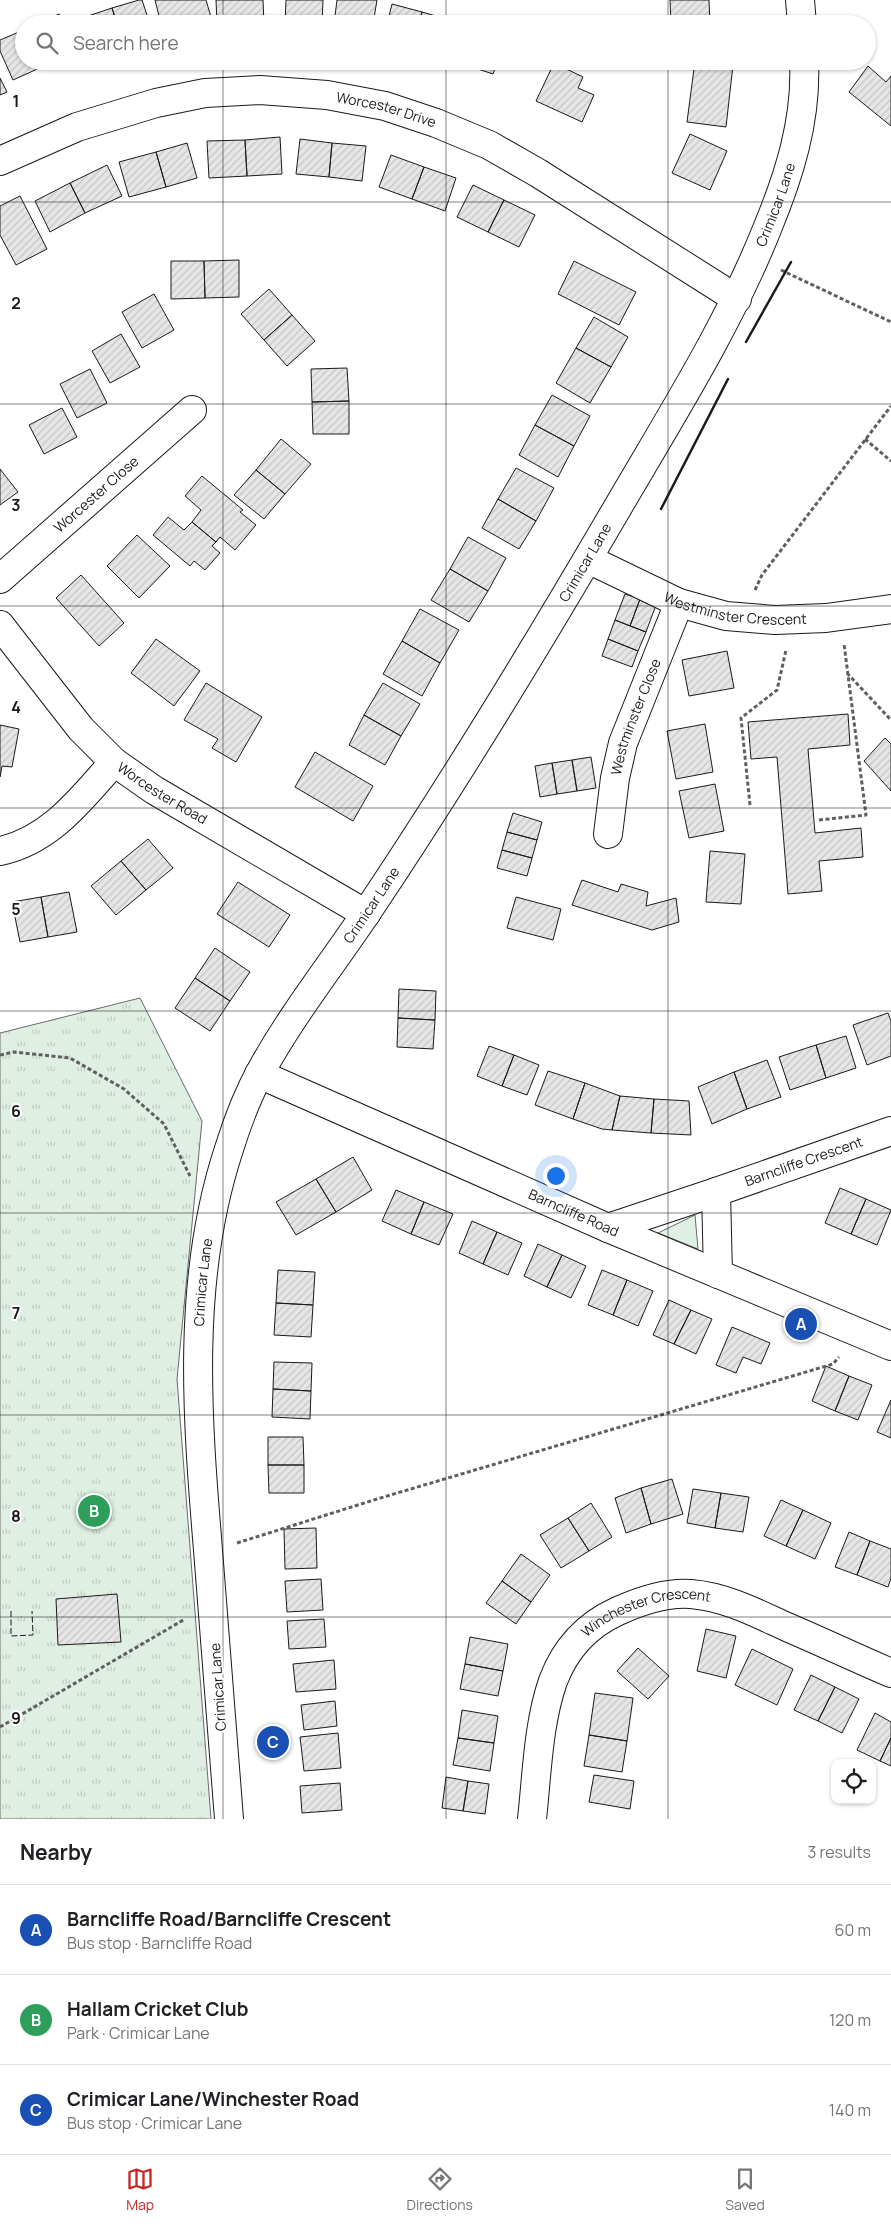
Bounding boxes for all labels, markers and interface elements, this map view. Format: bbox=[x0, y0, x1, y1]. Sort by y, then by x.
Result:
search box bbox=[15, 15, 876, 70]
icon: search bbox=[33, 29, 61, 57]
text: Search here bbox=[73, 30, 179, 56]
street label: Worcester Drive bbox=[335, 87, 439, 131]
text: 1 bbox=[12, 90, 20, 112]
street label: Crimicar Lane bbox=[751, 160, 799, 249]
text: 2 bbox=[11, 292, 21, 314]
street label: Worcester Close bbox=[49, 452, 142, 537]
text: 3 bbox=[11, 494, 21, 516]
street label: Crimicar Lane bbox=[554, 519, 615, 605]
street label: Westminster Crescent bbox=[661, 587, 808, 629]
street label: Westminster Close bbox=[606, 656, 665, 777]
text: 4 bbox=[11, 696, 21, 718]
street label: Worcester Road bbox=[114, 757, 211, 828]
street label: Crimicar Lane bbox=[338, 863, 403, 947]
text: 5 bbox=[11, 898, 21, 920]
text: 6 bbox=[11, 1100, 21, 1122]
street label: Barncliffe Crescent bbox=[742, 1131, 866, 1190]
your location bbox=[543, 1163, 569, 1189]
street label: Barncliffe Road bbox=[526, 1184, 622, 1241]
street label: Crimicar Lane bbox=[189, 1237, 216, 1327]
text: 7 bbox=[12, 1302, 20, 1324]
pin: A bbox=[785, 1305, 817, 1343]
pin: B bbox=[78, 1492, 110, 1530]
text: 8 bbox=[11, 1505, 21, 1527]
street label: Winchester Crescent bbox=[577, 1584, 713, 1641]
street label: Crimicar Lane bbox=[205, 1642, 230, 1732]
text: 9 bbox=[11, 1707, 21, 1729]
pin: C bbox=[257, 1723, 289, 1761]
map controls bbox=[831, 1759, 876, 1804]
button: locate bbox=[831, 1759, 876, 1804]
text: Nearby bbox=[20, 1838, 92, 1866]
text: 3 results bbox=[808, 1841, 871, 1863]
text: Barncliffe Road/Barncliffe Crescent bbox=[67, 1906, 391, 1932]
text: A bbox=[31, 1919, 41, 1941]
text: 60 m bbox=[835, 1919, 871, 1941]
text: Bus stop · Barncliffe Road bbox=[67, 1932, 252, 1954]
text: Hallam Cricket Club bbox=[67, 1996, 248, 2022]
text: B bbox=[31, 2009, 41, 2031]
text: 120 m bbox=[829, 2009, 871, 2031]
text: Park · Crimicar Lane bbox=[67, 2022, 210, 2044]
text: Crimicar Lane/Winchester Road bbox=[67, 2086, 359, 2112]
text: C bbox=[30, 2099, 42, 2121]
text: 140 m bbox=[829, 2099, 871, 2121]
text: Bus stop · Crimicar Lane bbox=[67, 2112, 242, 2134]
tab: Map bbox=[126, 2165, 154, 2214]
tab: Directions bbox=[407, 2165, 473, 2214]
tab: Saved bbox=[725, 2165, 765, 2214]

